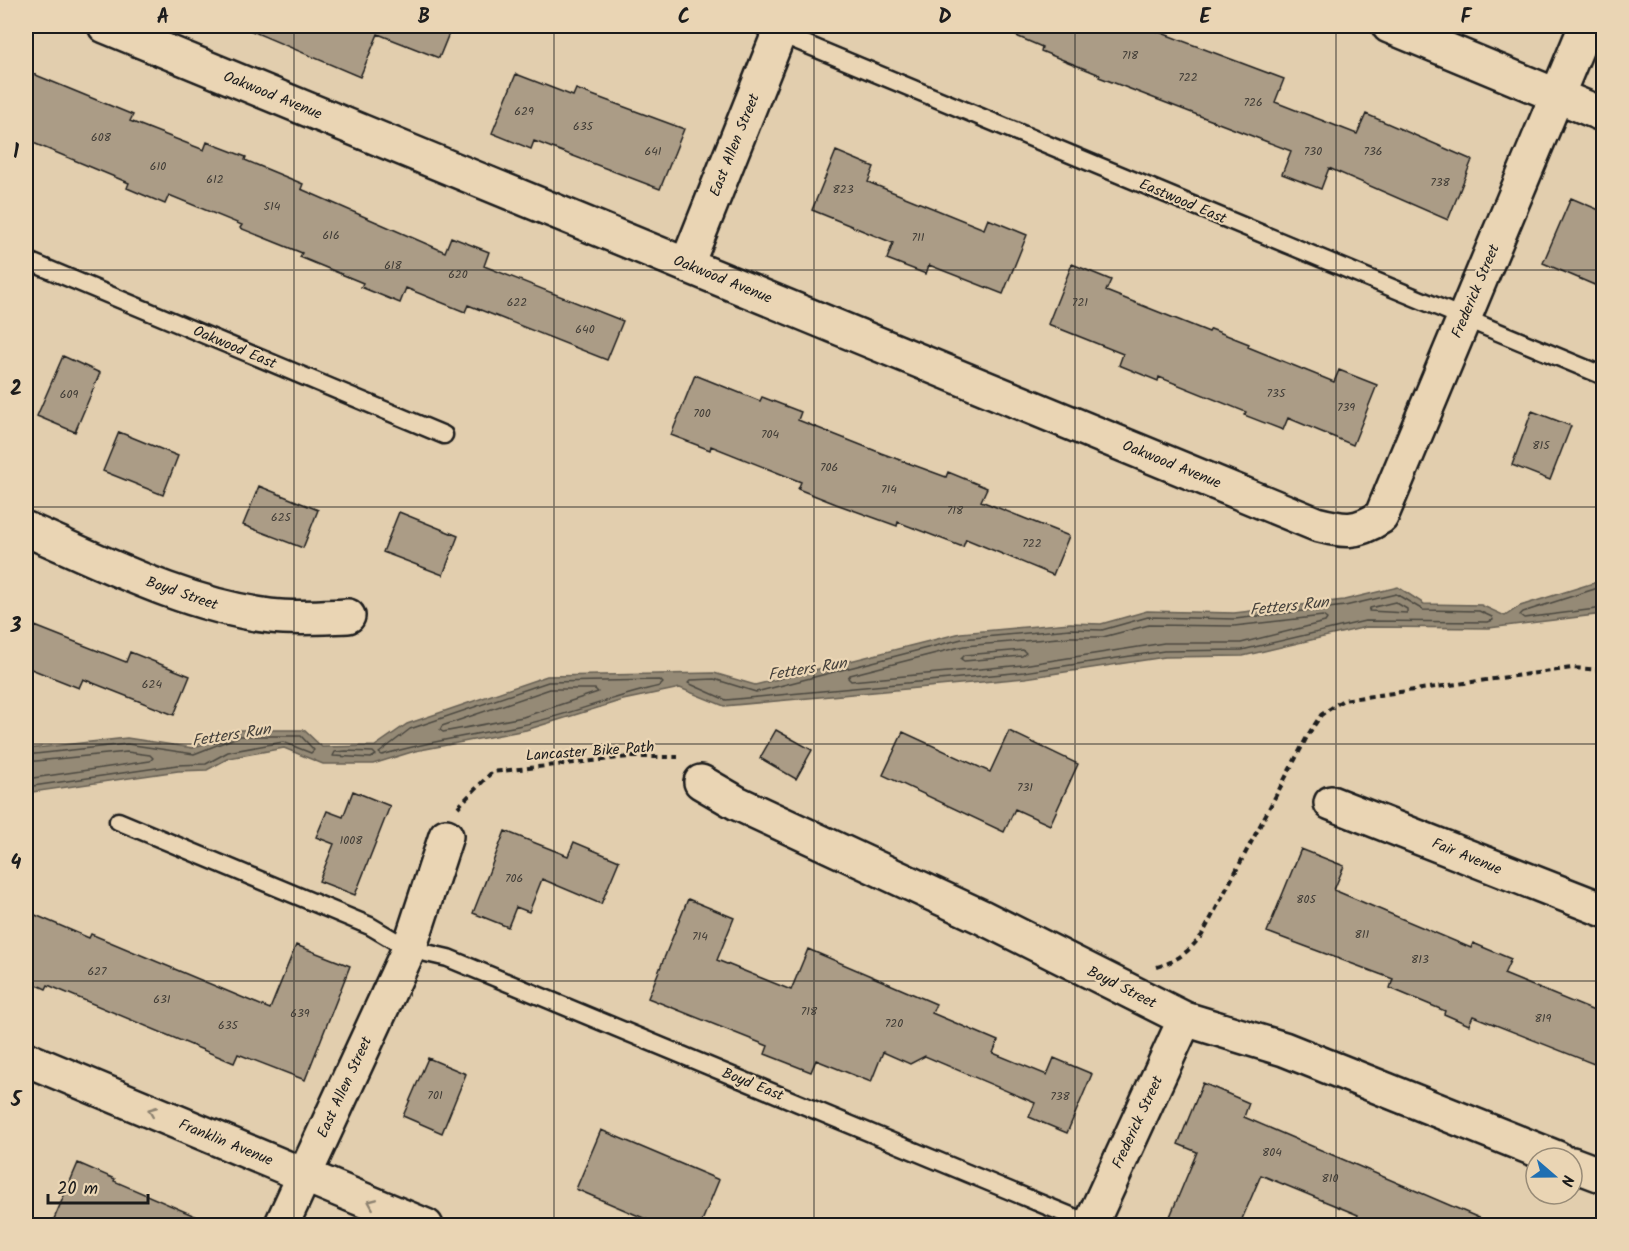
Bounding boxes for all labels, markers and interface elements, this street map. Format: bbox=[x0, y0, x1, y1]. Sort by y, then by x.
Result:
text: A bbox=[157, 2, 169, 34]
text: B bbox=[418, 2, 430, 34]
text: C bbox=[678, 2, 690, 34]
text: D bbox=[938, 2, 952, 34]
text: E bbox=[1199, 2, 1211, 34]
text: F bbox=[1461, 2, 1473, 34]
house number: 718 bbox=[1122, 46, 1139, 65]
street label: Oakwood Avenue bbox=[220, 65, 326, 127]
house number: 722 bbox=[1178, 68, 1198, 87]
street label: East Allen Street bbox=[703, 90, 767, 201]
house number: 726 bbox=[1243, 93, 1263, 112]
house number: 629 bbox=[514, 102, 534, 121]
house number: 635 bbox=[573, 117, 595, 136]
house number: 608 bbox=[91, 128, 112, 147]
text: 1 bbox=[13, 137, 19, 169]
house number: 641 bbox=[644, 142, 662, 161]
house number: 730 bbox=[1304, 142, 1322, 161]
house number: 736 bbox=[1363, 142, 1383, 161]
house number: 610 bbox=[150, 157, 166, 176]
house number: 612 bbox=[206, 170, 224, 189]
street label: Eastwood East bbox=[1135, 173, 1230, 231]
house number: 738 bbox=[1430, 173, 1451, 192]
house number: 823 bbox=[832, 180, 854, 199]
house number: 514 bbox=[264, 197, 281, 216]
house number: 616 bbox=[322, 226, 340, 245]
house number: 711 bbox=[911, 228, 925, 247]
street label: Frederick Street bbox=[1445, 240, 1507, 342]
street label: Oakwood Avenue bbox=[670, 249, 776, 311]
house number: 618 bbox=[384, 256, 403, 275]
house number: 620 bbox=[448, 265, 468, 284]
house number: 622 bbox=[507, 293, 527, 312]
house number: 721 bbox=[1072, 293, 1088, 312]
street label: Oakwood East bbox=[189, 320, 280, 376]
house number: 640 bbox=[575, 320, 595, 339]
text: 2 bbox=[10, 374, 22, 406]
house number: 735 bbox=[1267, 384, 1287, 403]
house number: 609 bbox=[60, 385, 78, 404]
house number: 739 bbox=[1337, 398, 1355, 417]
house number: 700 bbox=[693, 404, 711, 423]
house number: 704 bbox=[761, 425, 779, 444]
street label: Oakwood Avenue bbox=[1119, 434, 1225, 496]
house number: 815 bbox=[1532, 436, 1551, 455]
house number: 706 bbox=[820, 458, 838, 477]
house number: 714 bbox=[881, 480, 897, 499]
house number: 718 bbox=[947, 501, 964, 520]
house number: 625 bbox=[271, 508, 293, 527]
house number: 722 bbox=[1022, 534, 1042, 553]
street label: Boyd Street bbox=[142, 570, 221, 618]
water label: Fetters Run bbox=[1248, 590, 1331, 623]
text: 3 bbox=[10, 611, 22, 643]
water label: Fetters Run bbox=[766, 651, 850, 688]
house number: 624 bbox=[142, 675, 163, 694]
water label: Fetters Run bbox=[190, 717, 274, 754]
street label: Lancaster Bike Path bbox=[525, 736, 655, 768]
house number: 731 bbox=[1017, 778, 1033, 797]
house number: 1008 bbox=[340, 831, 363, 850]
street label: Fair Avenue bbox=[1428, 832, 1505, 882]
text: 4 bbox=[11, 848, 22, 880]
house number: 706 bbox=[505, 869, 523, 888]
house number: 805 bbox=[1296, 890, 1317, 909]
house number: 811 bbox=[1355, 925, 1370, 944]
house number: 714 bbox=[692, 927, 708, 946]
house number: 813 bbox=[1411, 950, 1429, 969]
street label: Boyd Street bbox=[1083, 960, 1161, 1016]
house number: 627 bbox=[87, 962, 107, 981]
house number: 631 bbox=[153, 990, 171, 1009]
house number: 718 bbox=[801, 1002, 818, 1021]
house number: 639 bbox=[290, 1004, 310, 1023]
house number: 819 bbox=[1535, 1009, 1552, 1028]
house number: 720 bbox=[885, 1014, 903, 1033]
house number: 635 bbox=[218, 1016, 240, 1035]
street label: East Allen Street bbox=[311, 1033, 379, 1142]
street label: Boyd East bbox=[718, 1062, 787, 1108]
street label: Frederick Street bbox=[1106, 1072, 1170, 1173]
text: 5 bbox=[10, 1085, 23, 1117]
house number: 701 bbox=[427, 1086, 443, 1105]
house number: 738 bbox=[1050, 1087, 1071, 1106]
one-way arrow bbox=[148, 1106, 159, 1118]
street label: Franklin Avenue bbox=[175, 1113, 277, 1173]
house number: 804 bbox=[1262, 1143, 1282, 1162]
north arrow bbox=[1524, 1146, 1584, 1206]
scale bar bbox=[48, 1167, 148, 1205]
house number: 810 bbox=[1322, 1169, 1339, 1188]
text: N bbox=[1553, 1172, 1580, 1190]
text: 20 m bbox=[57, 1175, 98, 1204]
one-way arrow bbox=[368, 1198, 379, 1210]

